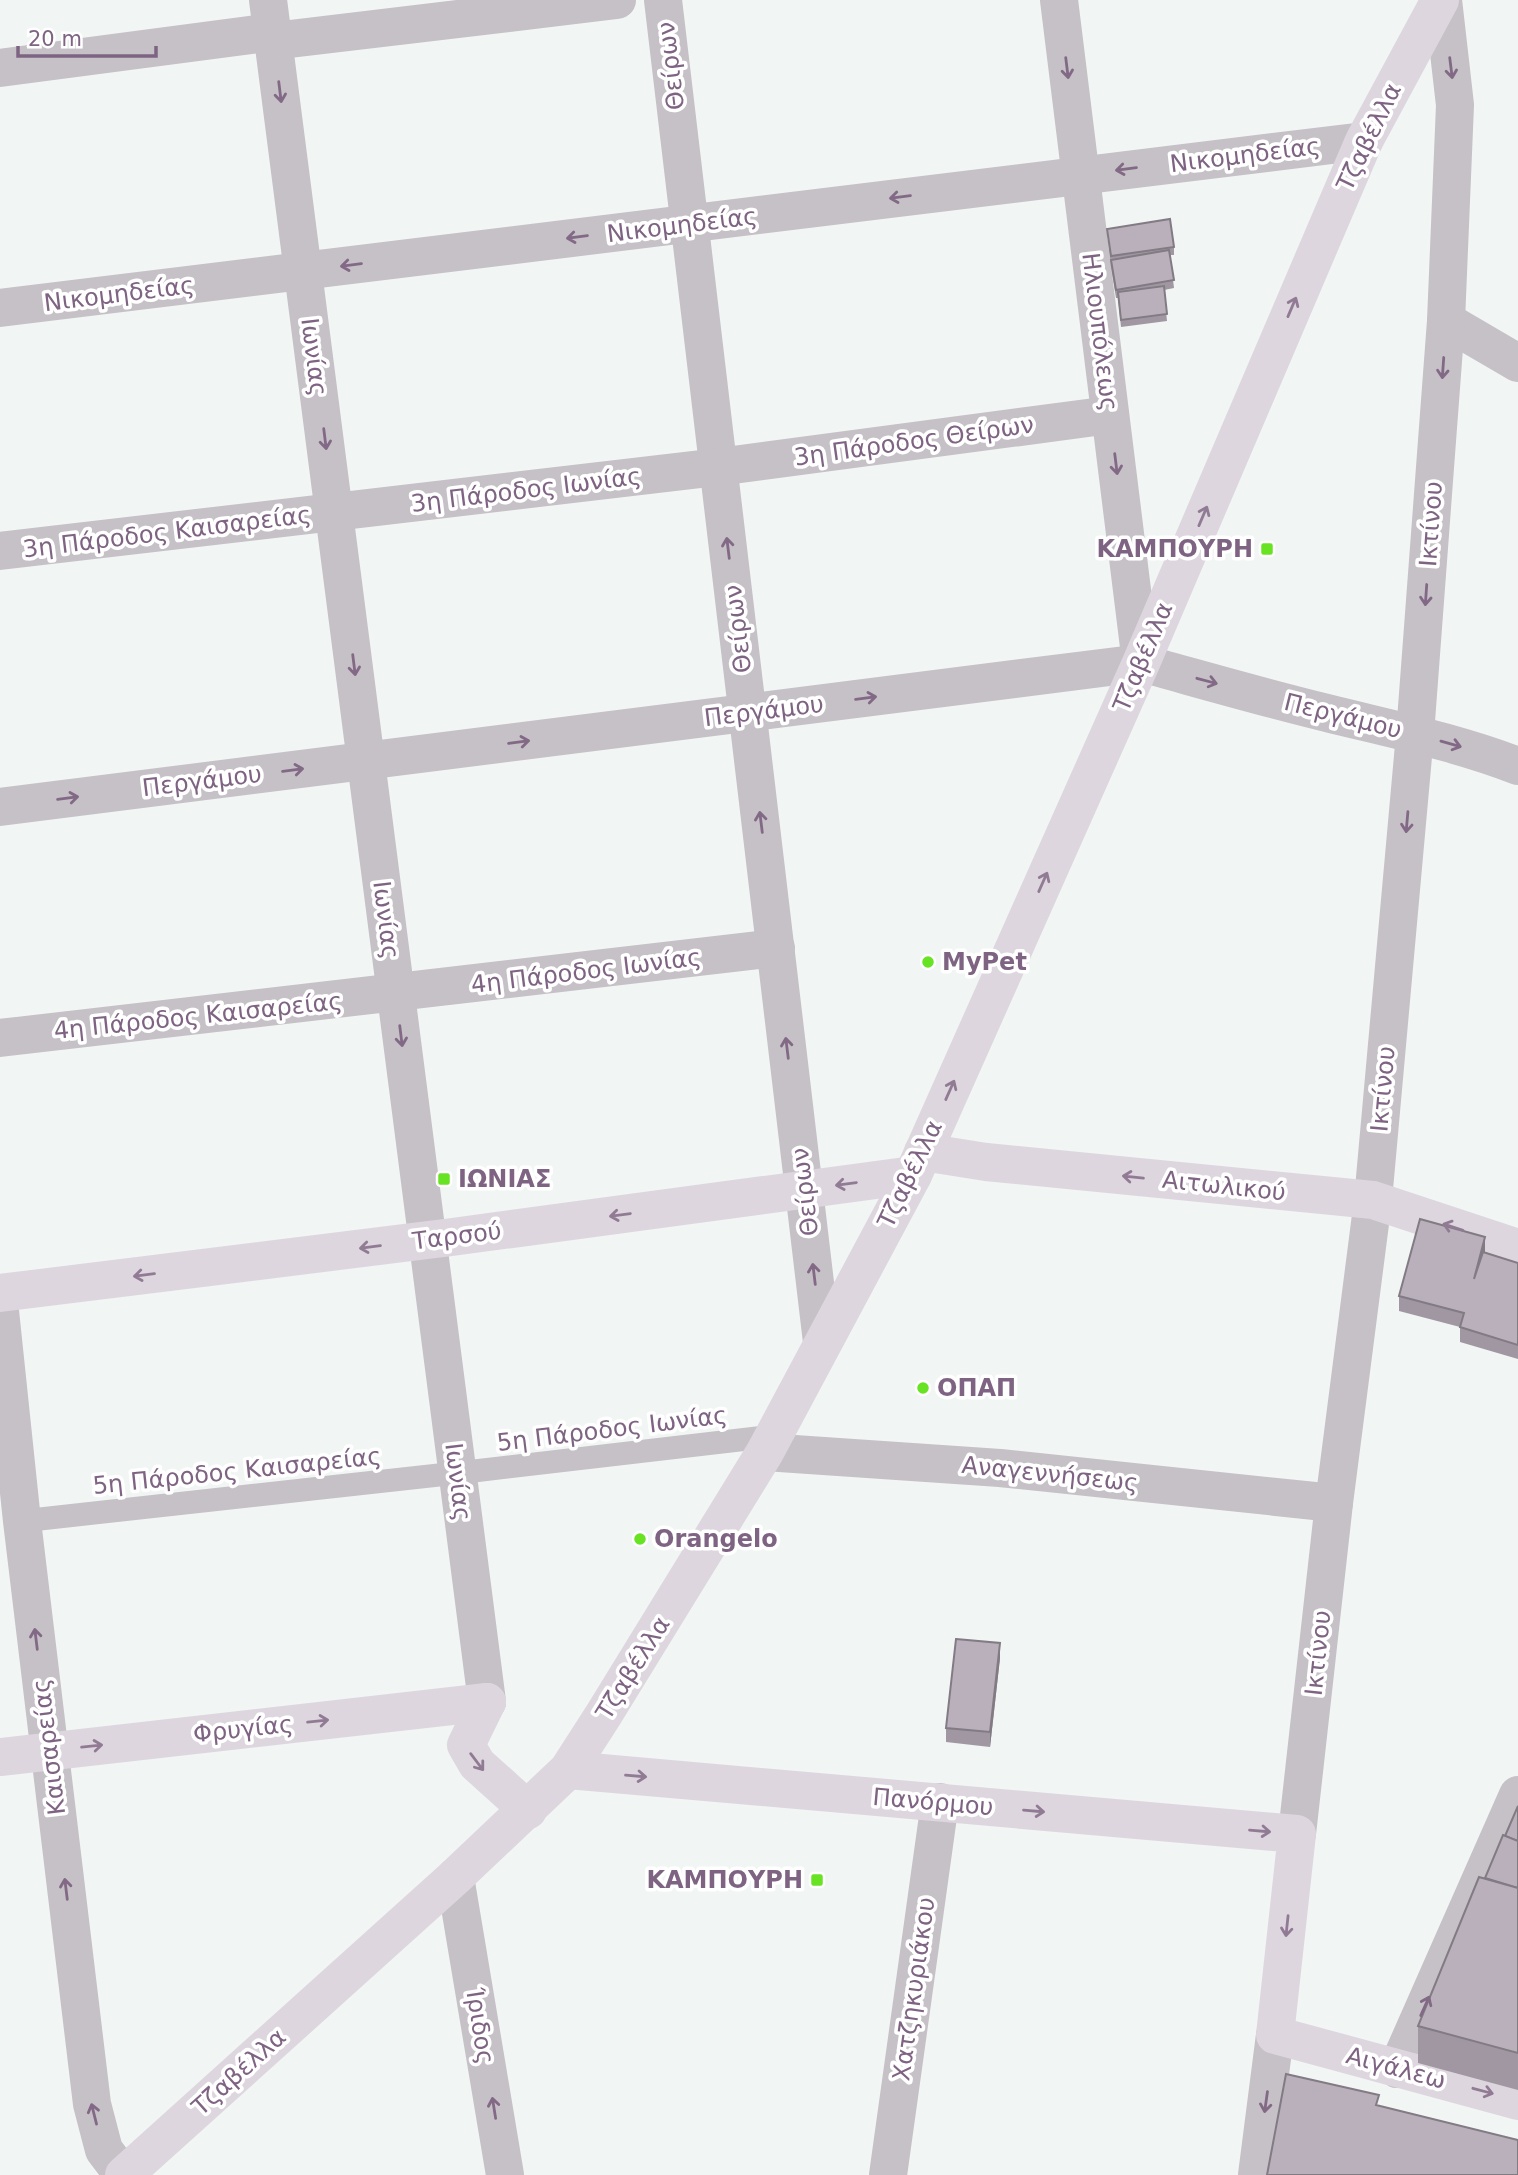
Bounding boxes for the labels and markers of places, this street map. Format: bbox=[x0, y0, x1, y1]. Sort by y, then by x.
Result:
place label: KAΜΠΟΥΡΗ bbox=[1096, 535, 1253, 563]
marker: KAΜΠΟΥΡΗ bbox=[1259, 541, 1275, 557]
place label: MyPet bbox=[942, 948, 1027, 976]
marker: MyPet bbox=[920, 954, 936, 970]
place label: ΙΩΝΙΑΣ bbox=[458, 1165, 551, 1193]
marker: ΙΩΝΙΑΣ bbox=[436, 1171, 452, 1187]
place label: ΟΠΑΠ bbox=[937, 1374, 1016, 1402]
marker: ΟΠΑΠ bbox=[915, 1380, 931, 1396]
place label: Orangelo bbox=[654, 1525, 778, 1553]
marker: Orangelo bbox=[632, 1531, 648, 1547]
place label: ΚΑΜΠΟΥΡΗ bbox=[646, 1866, 803, 1894]
marker: ΚΑΜΠΟΥΡΗ bbox=[809, 1872, 825, 1888]

